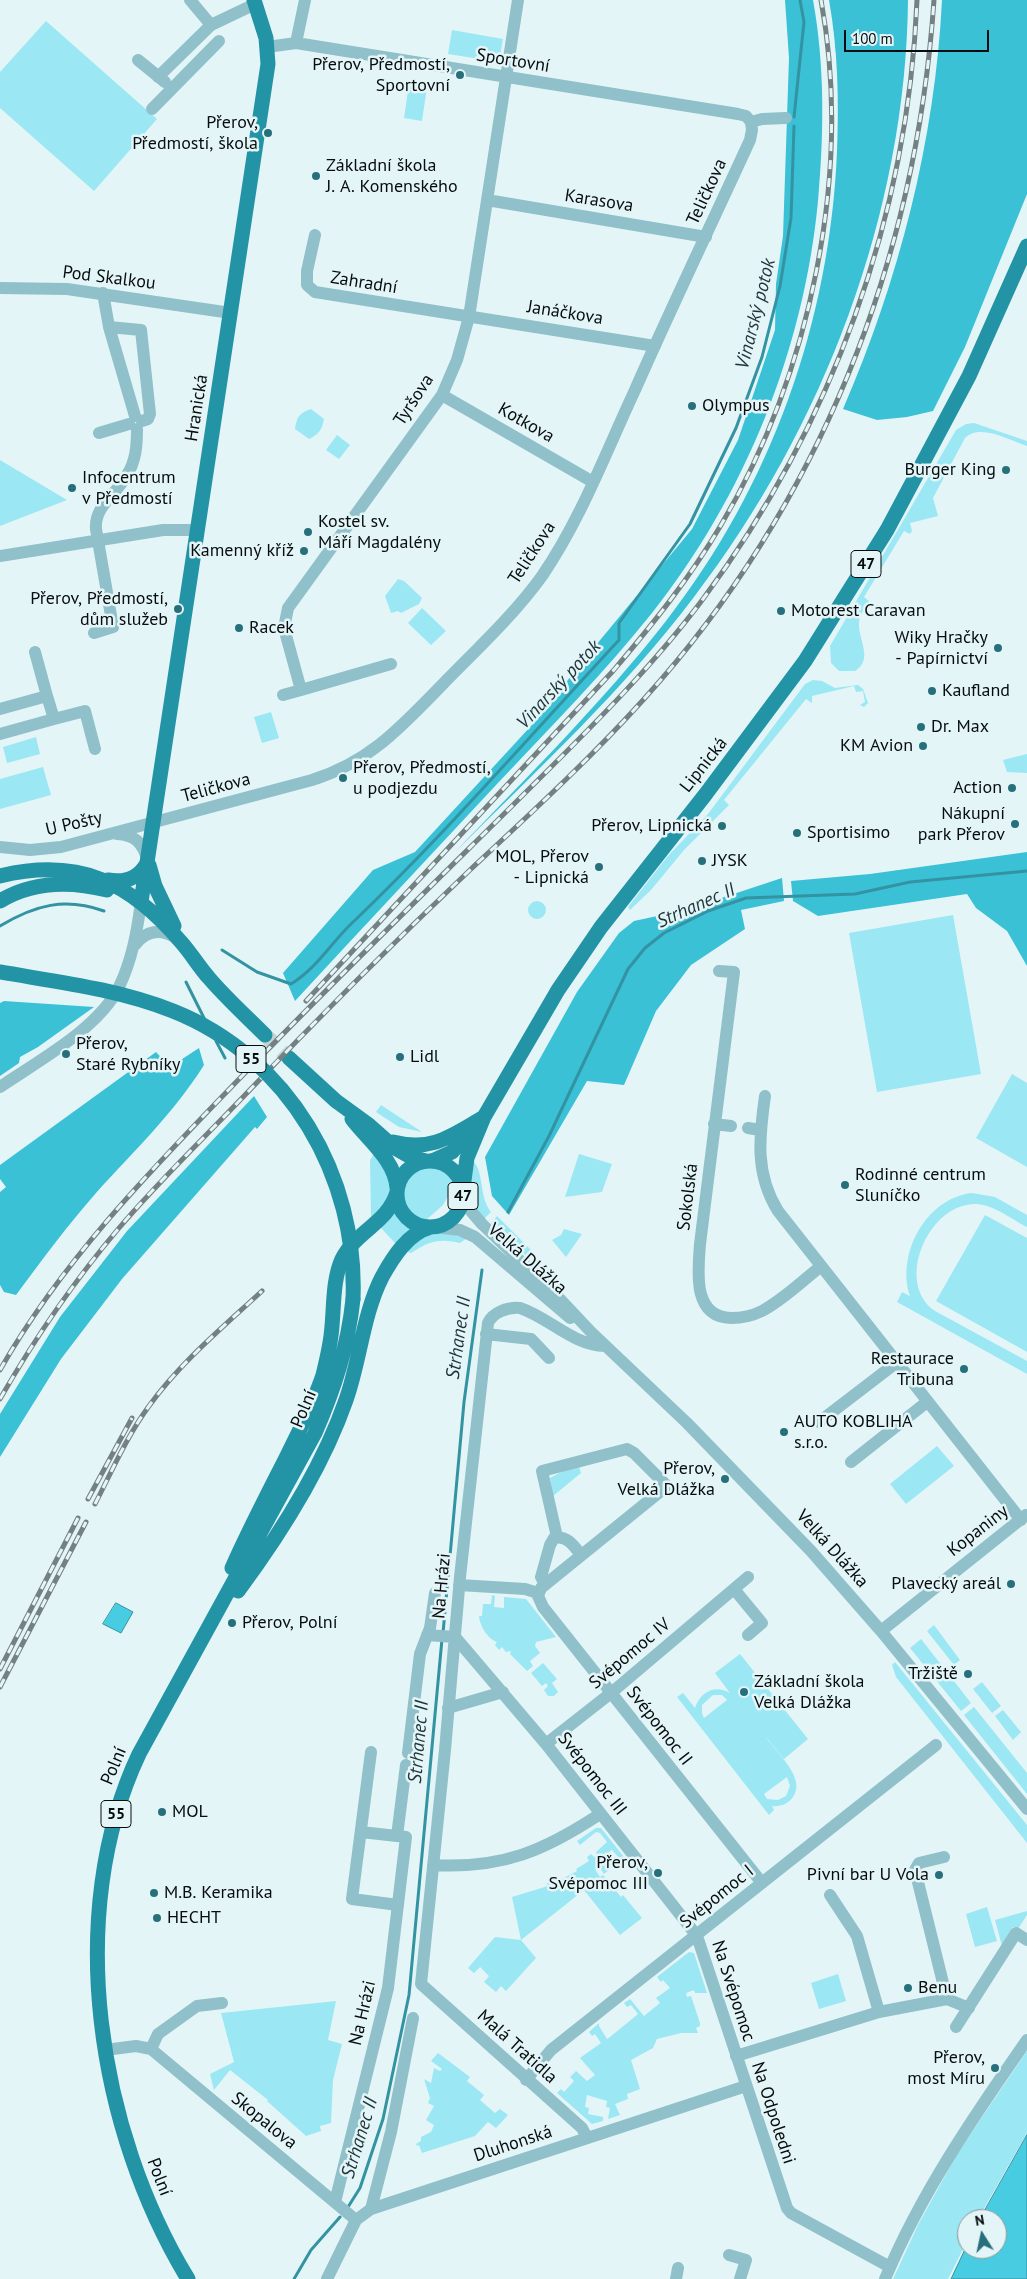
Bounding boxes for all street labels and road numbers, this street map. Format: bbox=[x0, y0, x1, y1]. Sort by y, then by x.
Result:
street label: Sportovní bbox=[475, 45, 551, 77]
street label: Teličkova bbox=[682, 156, 732, 228]
street label: Karasova bbox=[563, 185, 635, 217]
street label: Pod Skalkou bbox=[61, 262, 157, 294]
street label: Zahradní bbox=[329, 267, 399, 299]
street label: Janáčkova bbox=[526, 296, 604, 330]
street label: Tyršova bbox=[389, 370, 439, 430]
street label: Hranická bbox=[181, 373, 213, 443]
street label: Kotkova bbox=[494, 398, 558, 448]
street label: Teličkova bbox=[504, 518, 560, 588]
road number: 47 bbox=[851, 550, 881, 578]
street label: Lipnická bbox=[676, 733, 732, 797]
street label: Teličkova bbox=[179, 768, 253, 808]
street label: U Pošty bbox=[43, 807, 105, 841]
road number: 55 bbox=[236, 1046, 266, 1072]
street label: Sokolská bbox=[673, 1162, 703, 1232]
road number: 47 bbox=[448, 1182, 478, 1210]
street label: Velká Dlážka bbox=[483, 1219, 571, 1299]
street label: Polní bbox=[286, 1387, 322, 1431]
street label: Kopaniny bbox=[943, 1501, 1013, 1561]
street label: Velká Dlážka bbox=[791, 1506, 873, 1592]
street label: Na Hrázi bbox=[428, 1552, 456, 1620]
street label: Svépomoc IV bbox=[585, 1614, 675, 1694]
street label: Svépomoc II bbox=[621, 1682, 697, 1770]
street label: Svépomoc III bbox=[553, 1728, 631, 1820]
street label: Polní bbox=[96, 1744, 132, 1788]
road number: 55 bbox=[101, 1800, 131, 1828]
street label: Svépomoc I bbox=[676, 1861, 758, 1933]
street label: Na Svépomoc bbox=[707, 1938, 759, 2044]
street label: Na Hrázi bbox=[345, 1978, 381, 2048]
street label: Malá Tratidla bbox=[473, 2005, 561, 2089]
street label: Na Odpoledni bbox=[746, 2059, 800, 2167]
street label: Skopalova bbox=[227, 2088, 301, 2154]
street label: Dluhonská bbox=[471, 2121, 555, 2167]
street label: Polní bbox=[142, 2155, 176, 2199]

